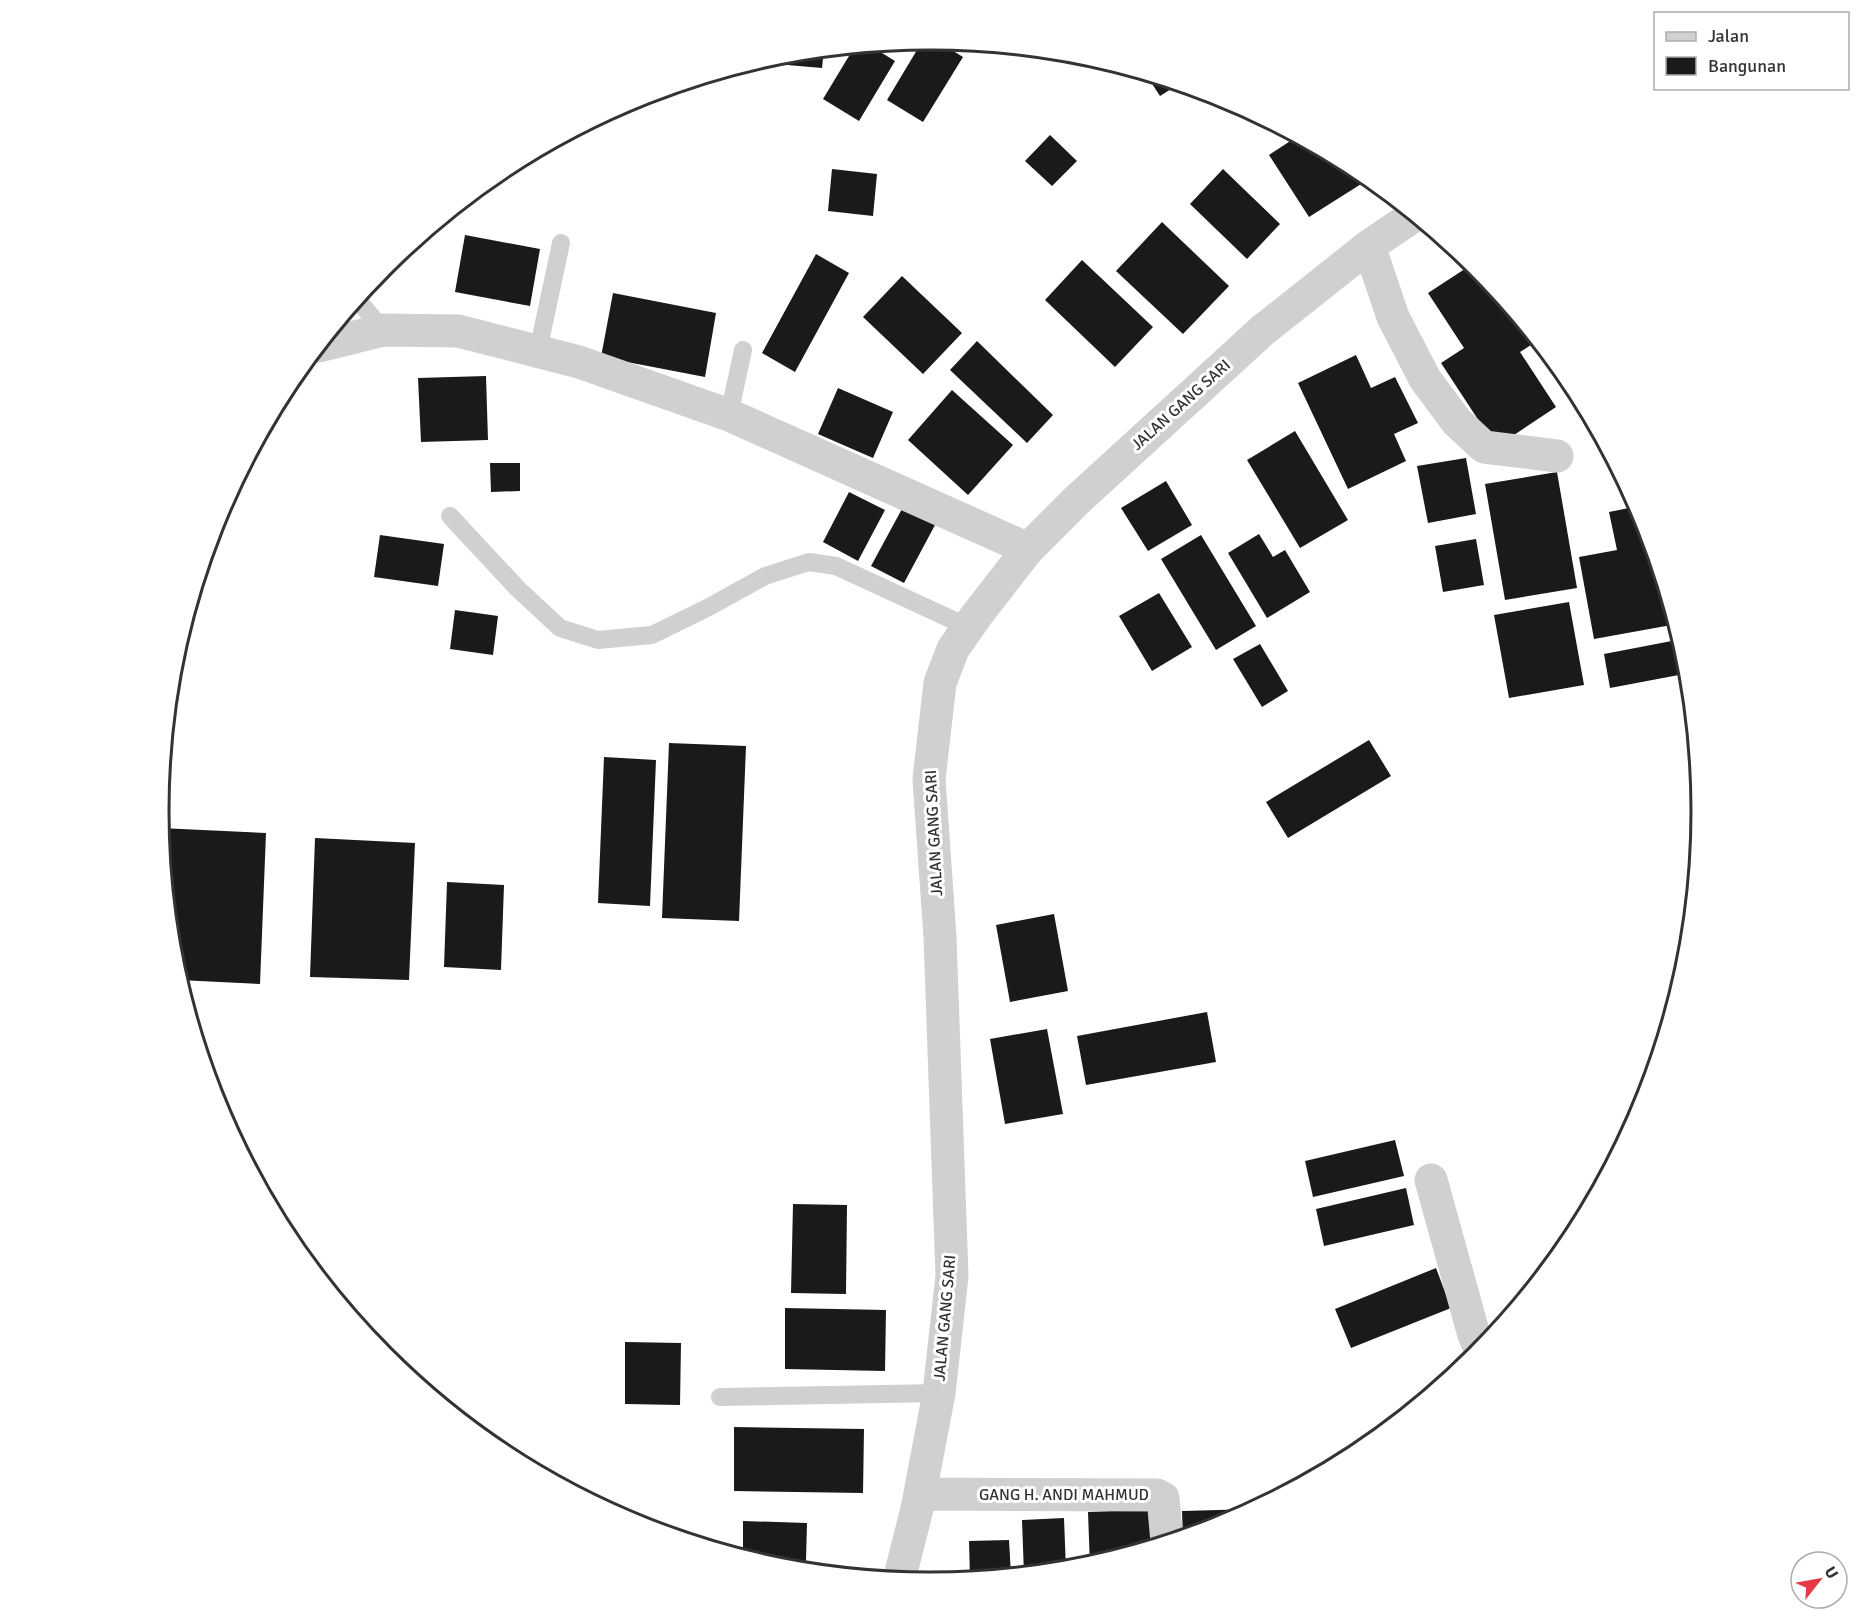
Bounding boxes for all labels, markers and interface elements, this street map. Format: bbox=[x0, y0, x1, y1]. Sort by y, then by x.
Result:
legend bbox=[1654, 12, 1849, 90]
text: Jalan bbox=[1708, 25, 1749, 47]
text: Bangunan bbox=[1708, 55, 1786, 77]
street label: JALAN GANG SARI bbox=[1127, 355, 1235, 455]
street label: JALAN GANG SARI bbox=[921, 769, 947, 897]
street label: JALAN GANG SARI bbox=[930, 1254, 960, 1382]
street label: GANG H. ANDI MAHMUD bbox=[979, 1485, 1149, 1505]
north arrow bbox=[1789, 1550, 1849, 1610]
text: U bbox=[1820, 1563, 1842, 1583]

